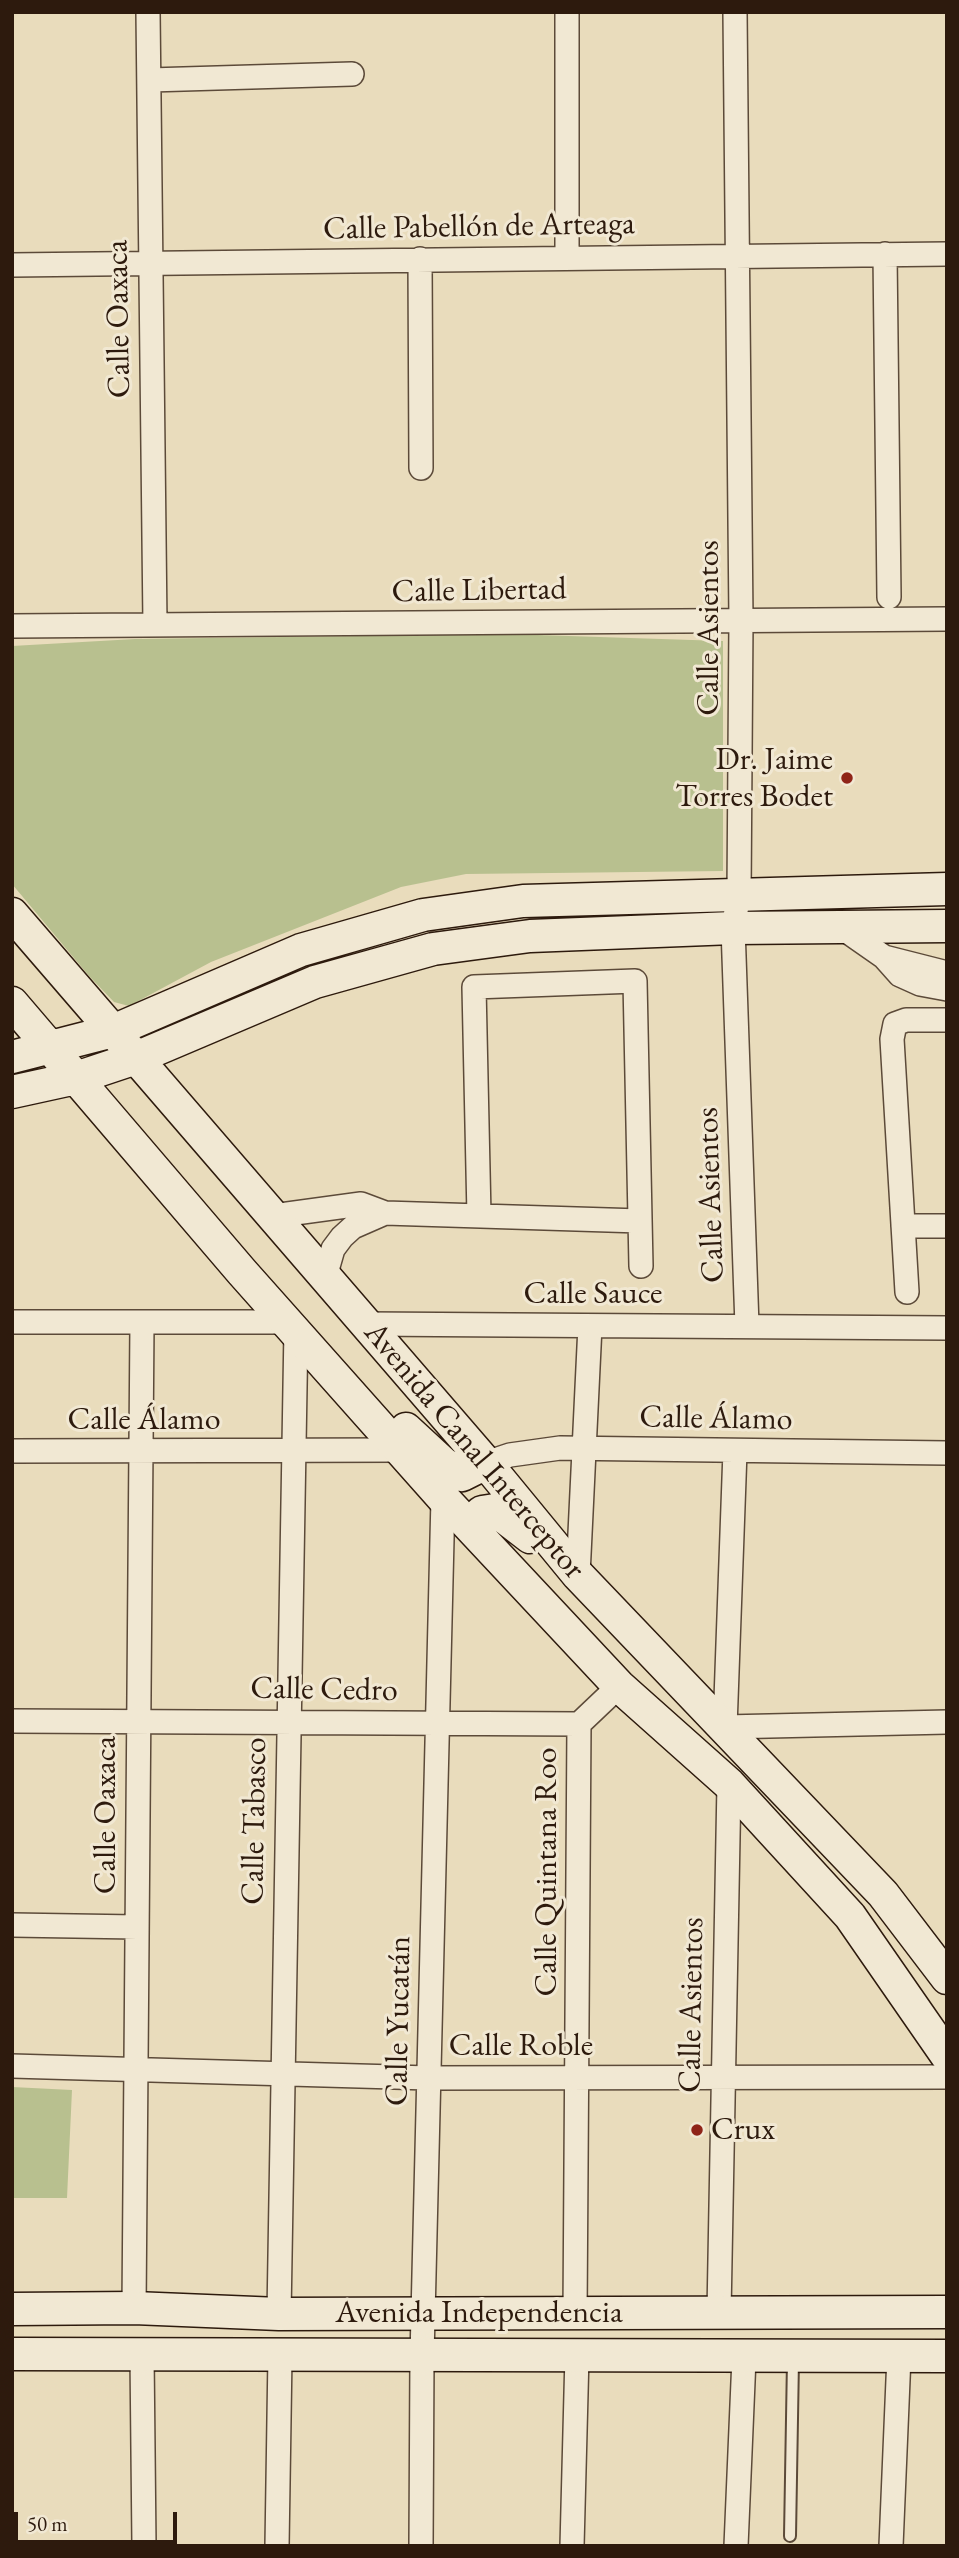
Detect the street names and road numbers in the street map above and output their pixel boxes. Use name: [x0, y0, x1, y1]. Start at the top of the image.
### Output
street label: Calle Pabellón de Arteaga: [323, 205, 635, 249]
street label: Calle Oaxaca: [98, 240, 140, 398]
street label: Calle Asientos: [690, 540, 728, 716]
street label: Calle Libertad: [391, 570, 567, 612]
street label: Calle Asientos: [689, 1107, 733, 1283]
street label: Calle Sauce: [523, 1275, 663, 1313]
street label: Avenida Canal Interceptor: [355, 1315, 593, 1587]
street label: Calle Álamo: [639, 1398, 793, 1440]
street label: Calle Álamo: [67, 1401, 221, 1439]
street label: Calle Cedro: [250, 1670, 398, 1710]
street label: Calle Oaxaca: [87, 1736, 125, 1894]
street label: Calle Tabasco: [234, 1737, 276, 1905]
street label: Calle Quintana Roo: [528, 1747, 566, 1997]
street label: Calle Asientos: [671, 1917, 713, 2093]
street label: Calle Yucatán: [378, 1936, 420, 2106]
street label: Calle Roble: [449, 2027, 593, 2065]
street label: Avenida Independencia: [335, 2294, 623, 2332]

